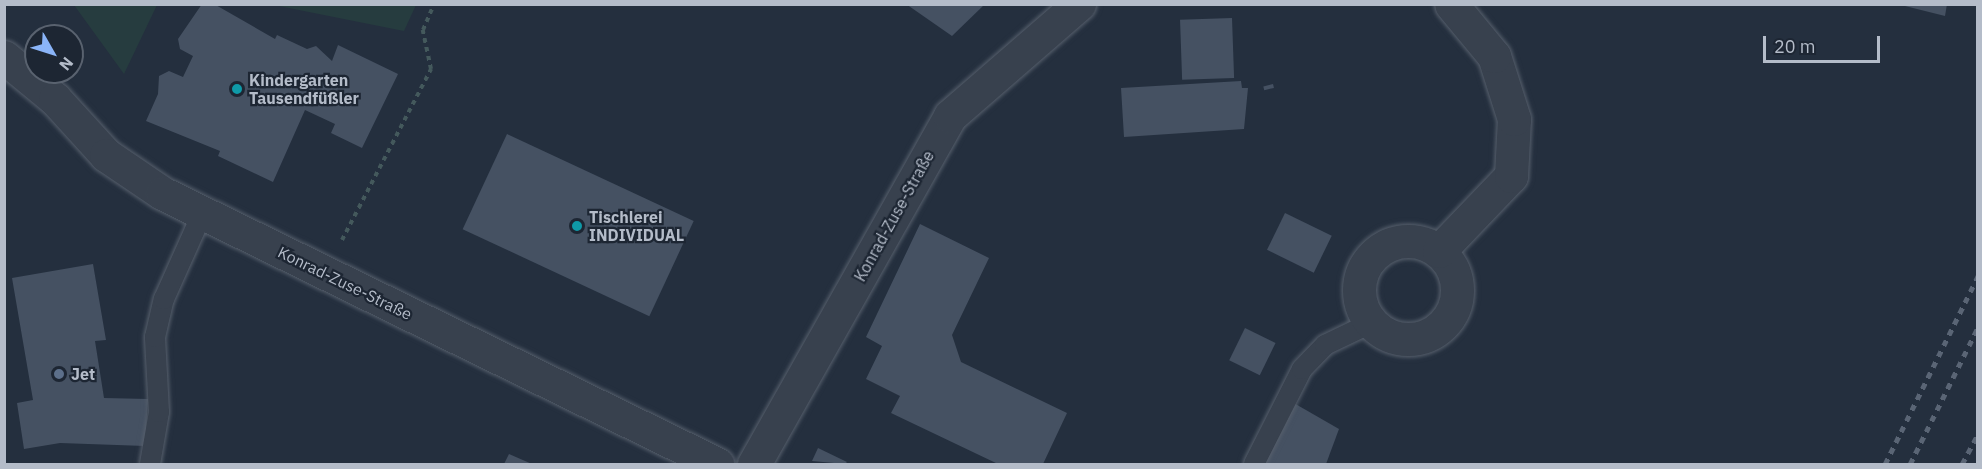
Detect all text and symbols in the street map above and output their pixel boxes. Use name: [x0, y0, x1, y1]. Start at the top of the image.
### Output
north arrow: [24, 24, 84, 84]
scale bar: [1766, 24, 1883, 62]
text: 20 m: [1774, 35, 1816, 58]
text: N: [55, 53, 78, 75]
place label: Kindergarten Tausendfüßler: [249, 70, 359, 108]
marker: Kindergarten Tausendfüßler: [230, 82, 244, 96]
street label: Konrad-Zuse-Straße: [850, 147, 938, 285]
place label: Tischlerei INDIVIDUAL: [589, 207, 684, 245]
marker: Tischlerei INDIVIDUAL: [570, 219, 584, 233]
street label: Konrad-Zuse-Straße: [275, 242, 415, 324]
place label: Jet: [71, 364, 95, 384]
marker: Jet: [52, 367, 66, 381]

